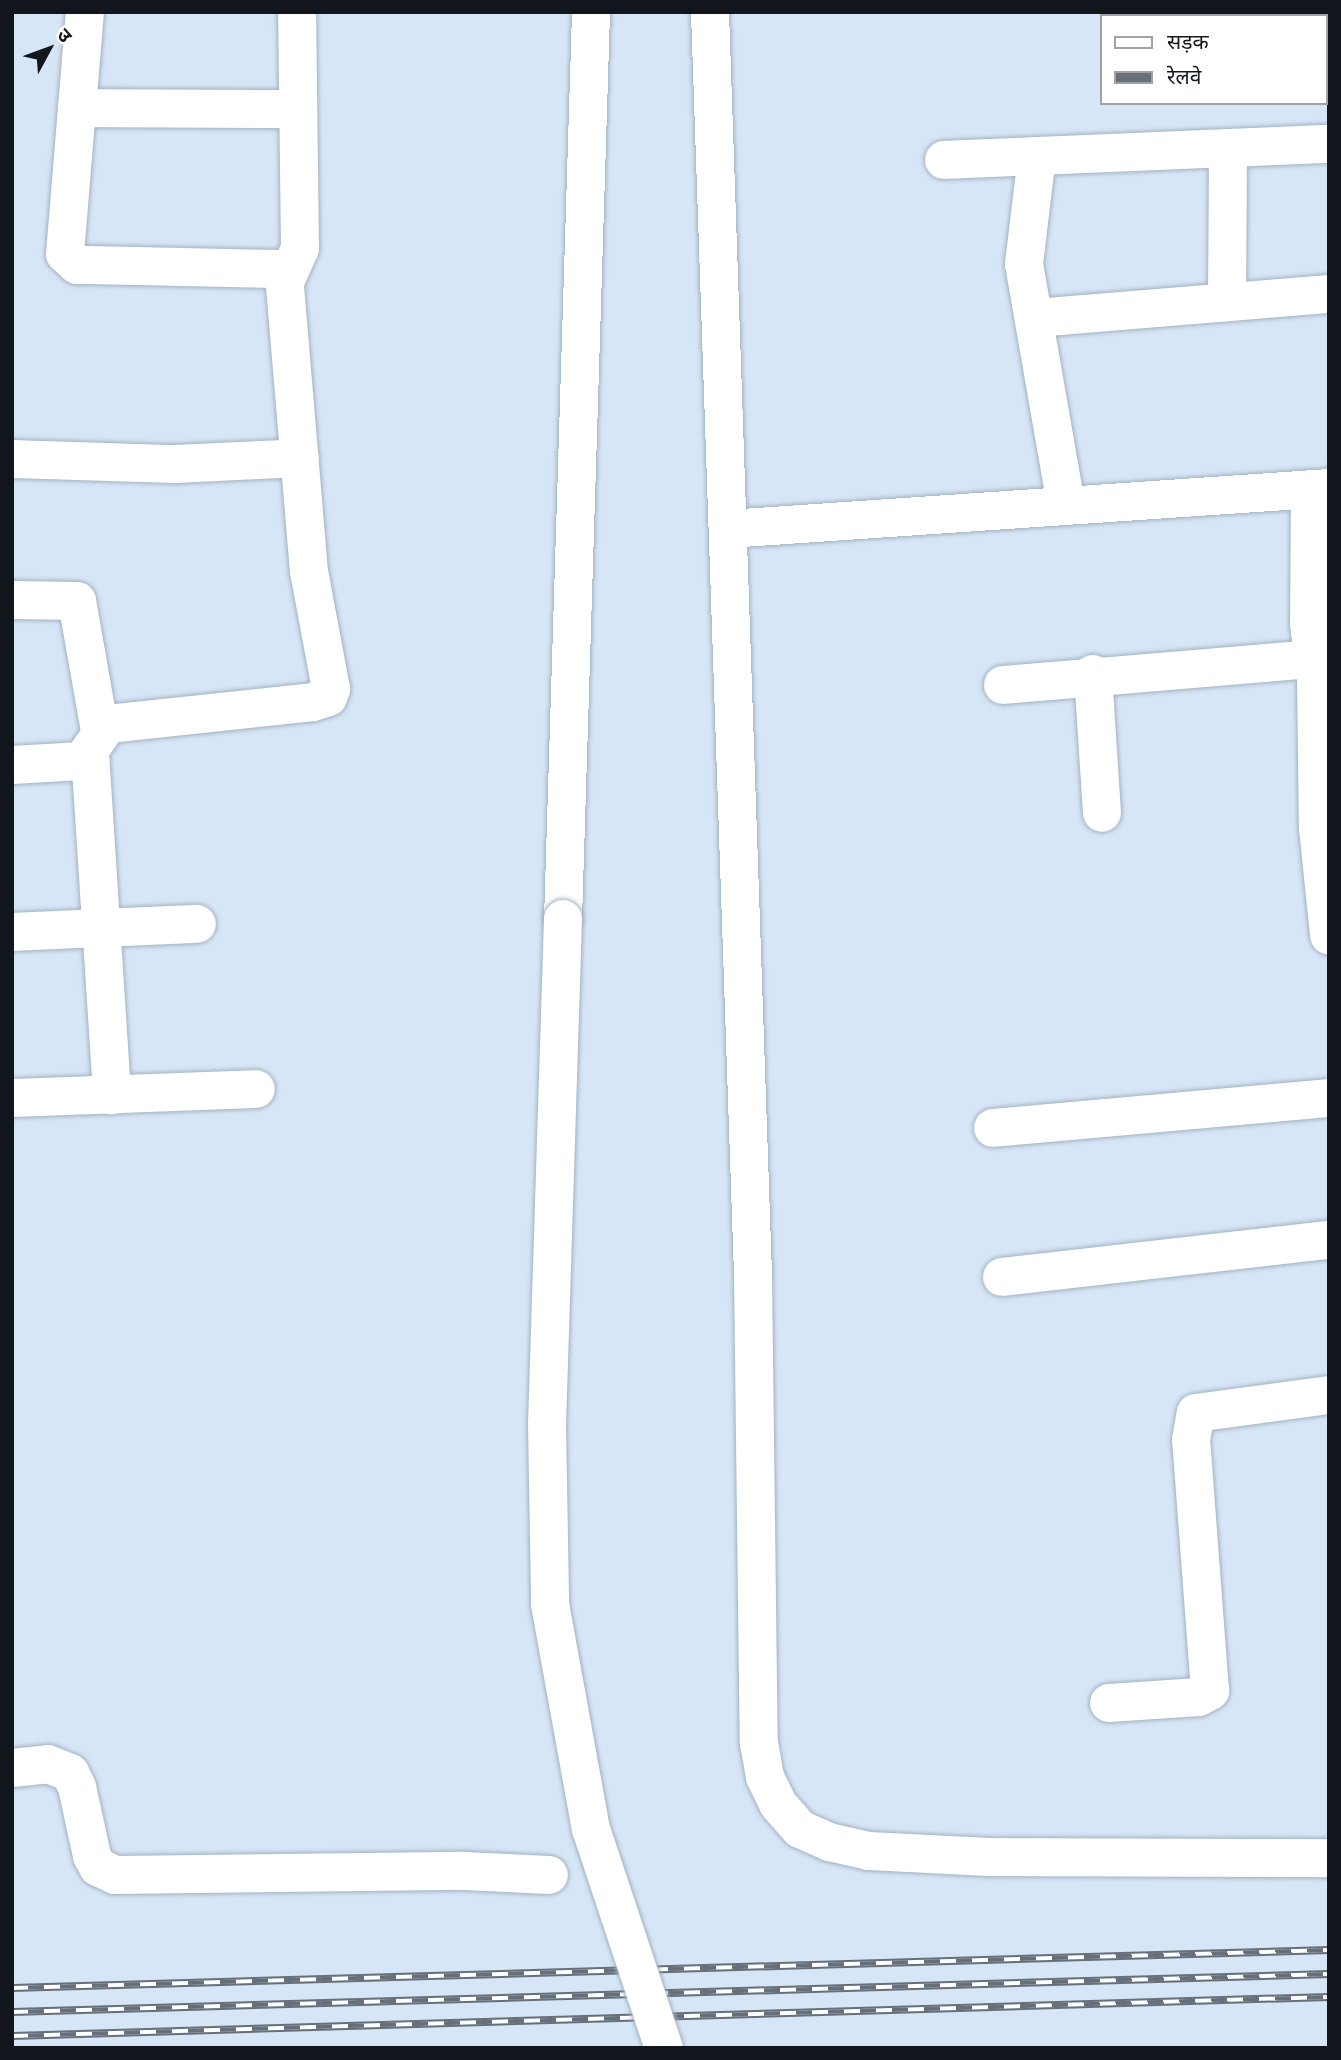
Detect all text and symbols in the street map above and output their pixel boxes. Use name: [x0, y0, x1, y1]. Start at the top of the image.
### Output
north arrow: [14, 14, 84, 84]
legend: [1100, 14, 1327, 105]
text: उ: [53, 23, 78, 47]
text: सड़क: [1167, 28, 1209, 53]
text: रेलवे: [1167, 63, 1202, 88]

